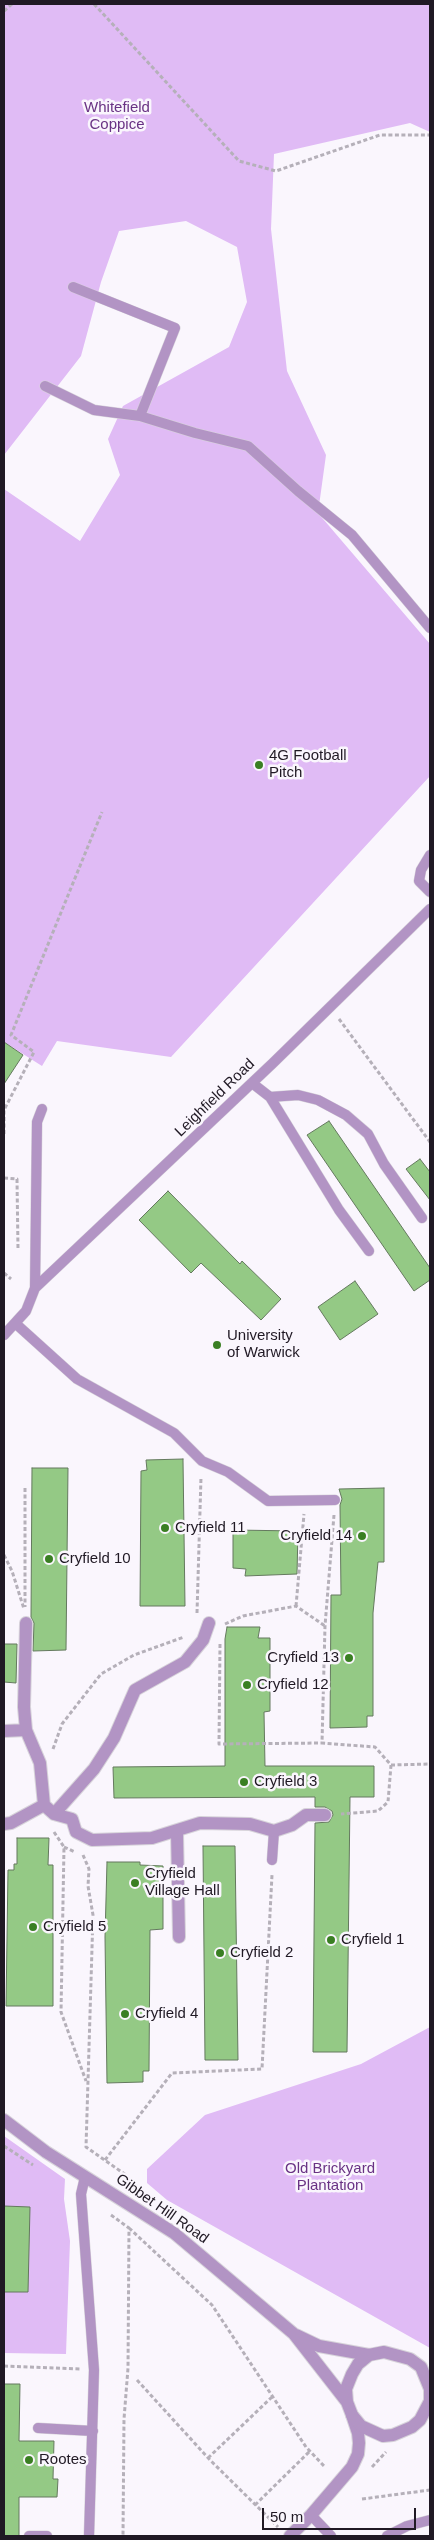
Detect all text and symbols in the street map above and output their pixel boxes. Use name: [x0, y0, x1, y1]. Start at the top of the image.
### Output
park label: Whitefield Coppice: [84, 99, 150, 134]
place label: 4G Football Pitch: [269, 747, 347, 782]
marker: 4G Football Pitch: [253, 759, 265, 771]
street label: Leighfield Road: [171, 1055, 259, 1141]
place label: University of Warwick: [227, 1327, 300, 1362]
marker: University of Warwick: [211, 1339, 223, 1351]
place label: Cryfield 11: [175, 1519, 246, 1537]
marker: Cryfield 11: [159, 1522, 171, 1534]
place label: Cryfield 14: [280, 1527, 352, 1545]
marker: Cryfield 14: [356, 1530, 368, 1542]
place label: Cryfield 10: [59, 1550, 131, 1568]
marker: Cryfield 10: [43, 1553, 55, 1565]
place label: Cryfield 13: [267, 1649, 339, 1667]
marker: Cryfield 13: [343, 1652, 355, 1664]
place label: Cryfield 12: [257, 1676, 329, 1694]
marker: Cryfield 12: [241, 1679, 253, 1691]
place label: Cryfield 3: [254, 1773, 317, 1791]
marker: Cryfield 3: [238, 1776, 250, 1788]
place label: Cryfield Village Hall: [145, 1865, 220, 1900]
marker: Cryfield Village Hall: [129, 1877, 141, 1889]
place label: Cryfield 5: [43, 1918, 106, 1936]
marker: Cryfield 5: [27, 1921, 39, 1933]
place label: Cryfield 1: [341, 1931, 404, 1949]
marker: Cryfield 1: [325, 1934, 337, 1946]
place label: Cryfield 2: [230, 1944, 293, 1962]
marker: Cryfield 2: [214, 1947, 226, 1959]
place label: Cryfield 4: [135, 2005, 198, 2023]
marker: Cryfield 4: [119, 2008, 131, 2020]
park label: Old Brickyard Plantation: [285, 2160, 375, 2195]
street label: Gibbet Hill Road: [112, 2170, 212, 2248]
place label: Rootes: [39, 2451, 87, 2469]
marker: Rootes: [23, 2454, 35, 2466]
scale bar: [264, 2498, 418, 2530]
text: 50 m: [270, 2508, 303, 2525]

